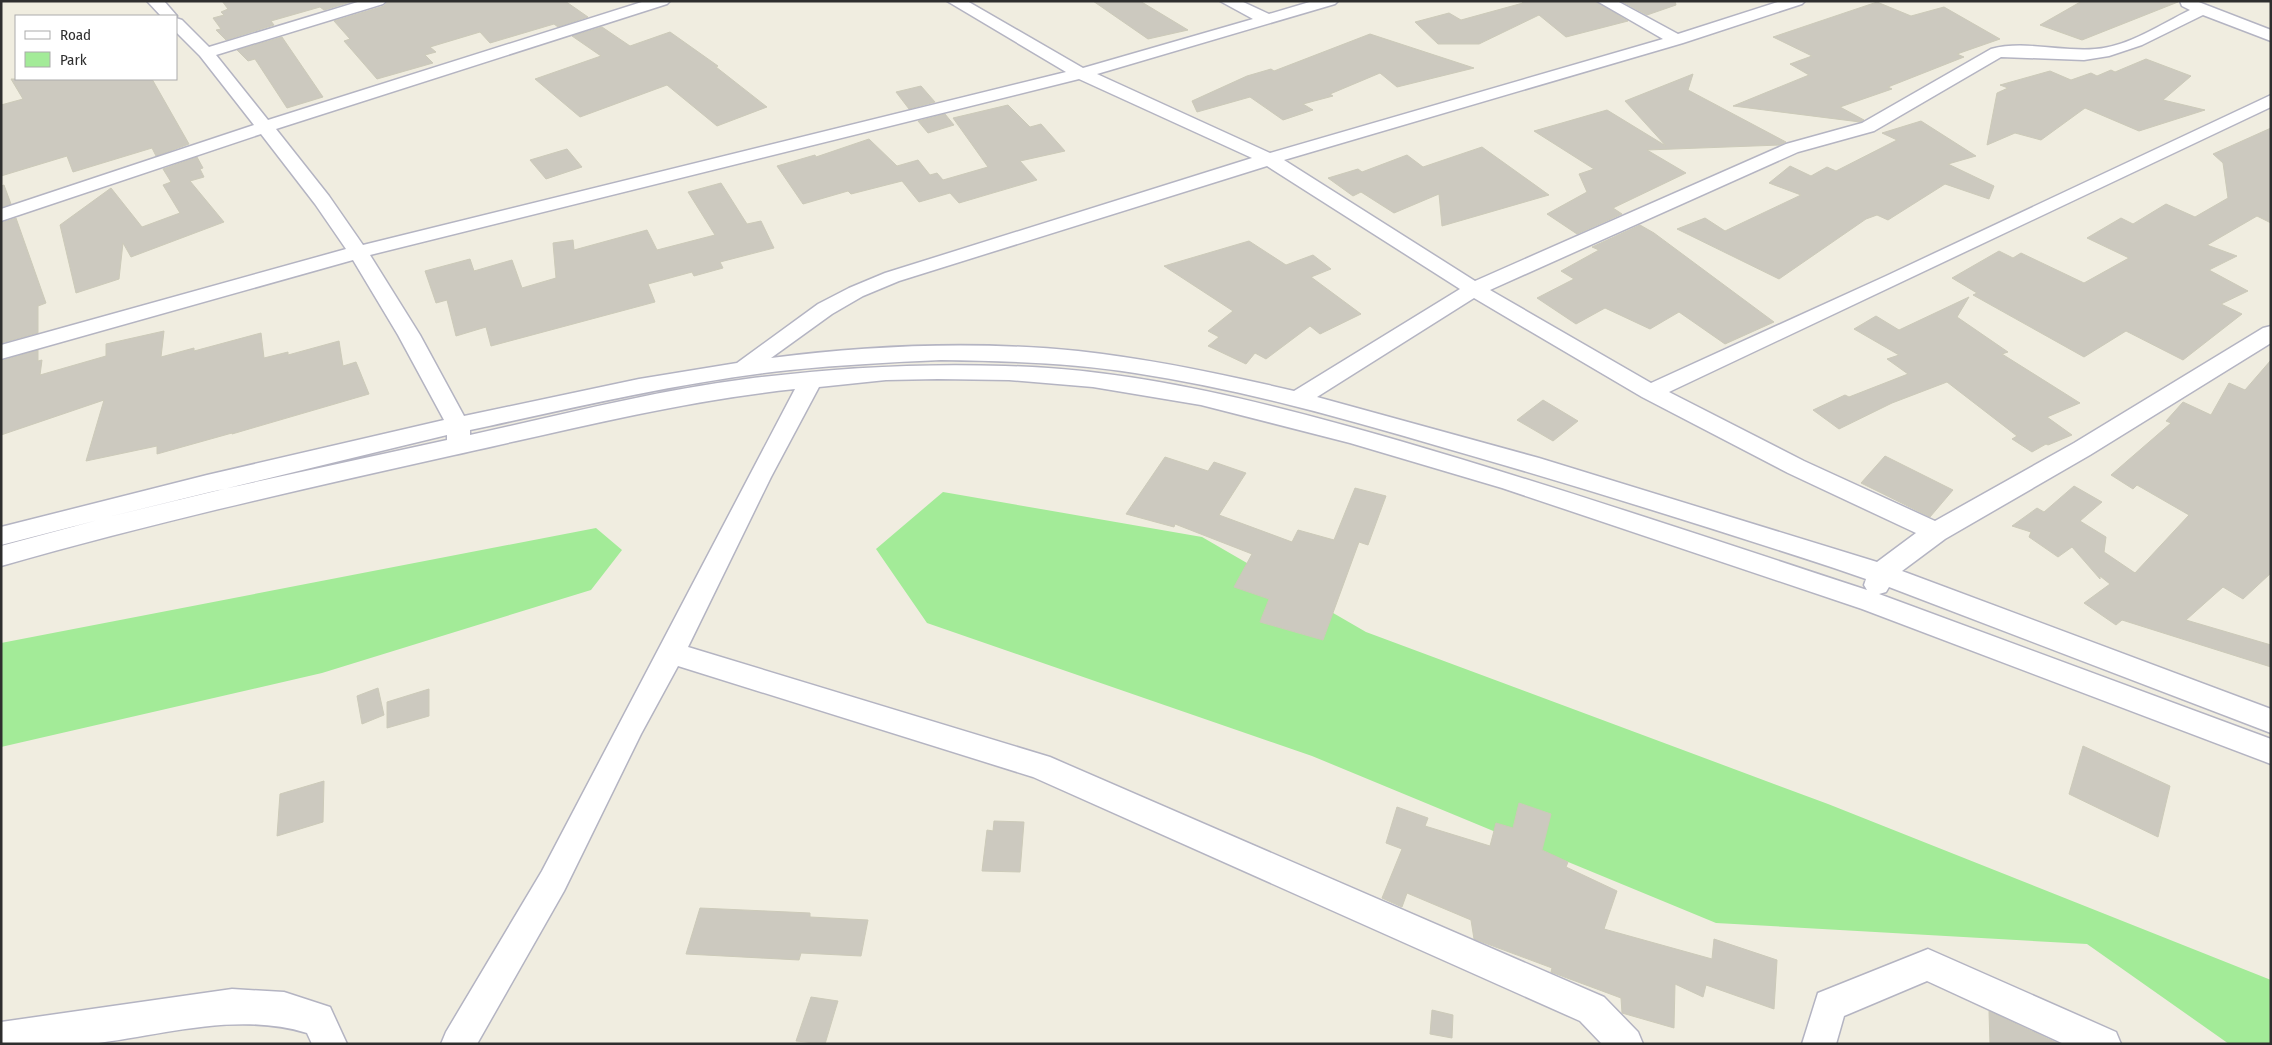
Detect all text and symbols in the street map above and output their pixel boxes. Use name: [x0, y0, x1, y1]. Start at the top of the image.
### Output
legend: [15, 15, 178, 80]
text: Road: [60, 26, 91, 44]
text: Park: [60, 51, 87, 69]

